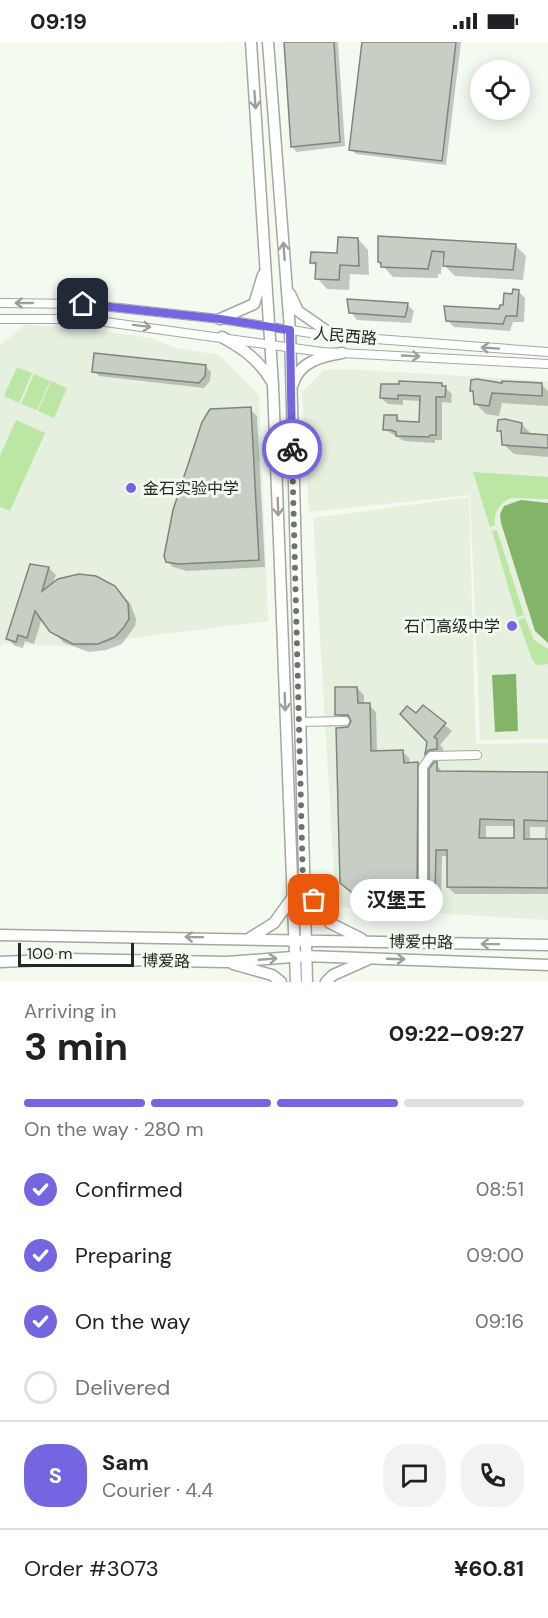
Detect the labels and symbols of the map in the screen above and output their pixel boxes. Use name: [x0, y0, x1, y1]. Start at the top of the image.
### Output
one-way arrow: [249, 90, 260, 110]
one-way arrow: [278, 242, 289, 261]
pin: [57, 278, 108, 329]
one-way arrow: [15, 297, 35, 309]
one-way arrow: [132, 321, 151, 332]
street label: 人民西路: [312, 323, 378, 349]
one-way arrow: [480, 342, 500, 353]
one-way arrow: [401, 351, 421, 362]
courier: [262, 419, 322, 479]
place label: 金石实验中学: [143, 478, 239, 499]
marker: 金石实验中学: [124, 481, 138, 495]
one-way arrow: [272, 497, 283, 517]
place label: 石门高级中学: [404, 616, 500, 637]
marker: 石门高级中学: [505, 619, 519, 633]
one-way arrow: [279, 691, 291, 711]
pin: [288, 874, 339, 925]
callout: 汉堡王: [350, 879, 443, 921]
one-way arrow: [184, 931, 204, 943]
street label: 博爱中路: [389, 931, 453, 953]
one-way arrow: [480, 938, 500, 949]
scale bar: [18, 940, 134, 968]
street label: 博爱路: [142, 950, 190, 972]
one-way arrow: [258, 953, 278, 964]
one-way arrow: [385, 954, 405, 965]

